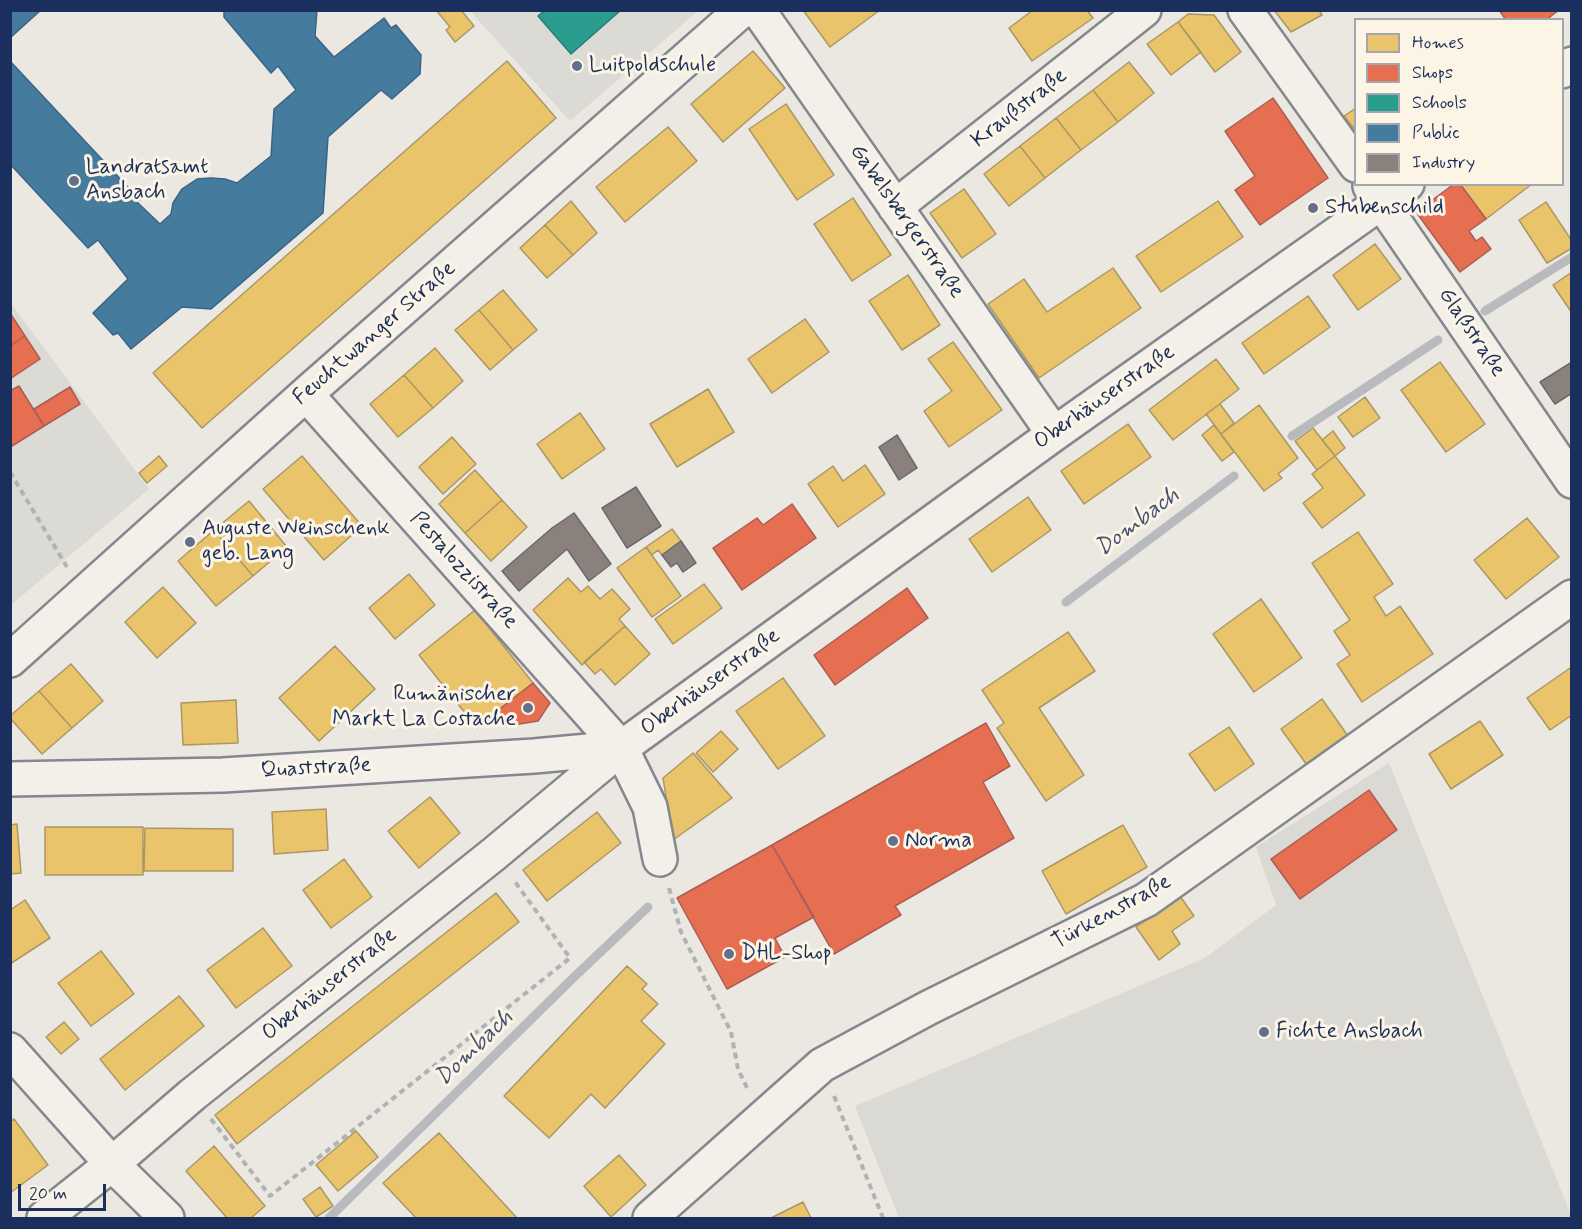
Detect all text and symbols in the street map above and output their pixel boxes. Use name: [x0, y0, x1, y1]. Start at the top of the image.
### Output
legend: [1354, 18, 1564, 186]
text: Homes: [1412, 31, 1464, 55]
place label: Luitpoldschule: [589, 53, 716, 79]
marker: Luitpoldschule: [570, 59, 584, 73]
text: Shops: [1412, 61, 1453, 85]
street label: Kraußstraße: [967, 63, 1073, 155]
text: Schools: [1412, 91, 1467, 115]
text: Public: [1412, 121, 1460, 145]
street label: Gabelsbergerstraße: [843, 140, 969, 304]
text: Industry: [1412, 151, 1475, 175]
place label: Landratsamt Ansbach: [86, 155, 209, 206]
marker: Landratsamt Ansbach: [67, 174, 81, 188]
place label: Stubenschild: [1325, 195, 1444, 221]
marker: Stubenschild: [1306, 201, 1320, 215]
street label: Feuchtwanger Straße: [288, 256, 462, 412]
street label: Glaßstraße: [1432, 283, 1510, 383]
street label: Oberhäuserstraße: [1029, 340, 1181, 456]
water label: Dombach: [1090, 482, 1186, 564]
street label: Pestalozzistraße: [403, 507, 523, 635]
place label: Auguste Weinschenk geb. Lang: [202, 516, 390, 568]
marker: Auguste Weinschenk geb. Lang: [183, 535, 197, 549]
street label: Oberhäuserstraße: [636, 624, 786, 742]
place label: Rumänischer Markt La Costache: [332, 682, 516, 734]
marker: Rumänischer Markt La Costache: [521, 701, 535, 715]
street label: Quaststraße: [260, 753, 372, 785]
place label: Norma: [905, 828, 972, 854]
marker: Norma: [886, 834, 900, 848]
street label: Türkenstraße: [1048, 870, 1176, 956]
street label: Oberhäuserstraße: [257, 923, 403, 1047]
place label: DHL-Shop: [741, 941, 832, 967]
marker: DHL-Shop: [722, 947, 736, 961]
water label: Dombach: [430, 1005, 520, 1093]
place label: Fichte Ansbach: [1276, 1019, 1423, 1045]
marker: Fichte Ansbach: [1257, 1025, 1271, 1039]
scale bar: [21, 1172, 110, 1210]
text: 20 m: [29, 1182, 67, 1206]

